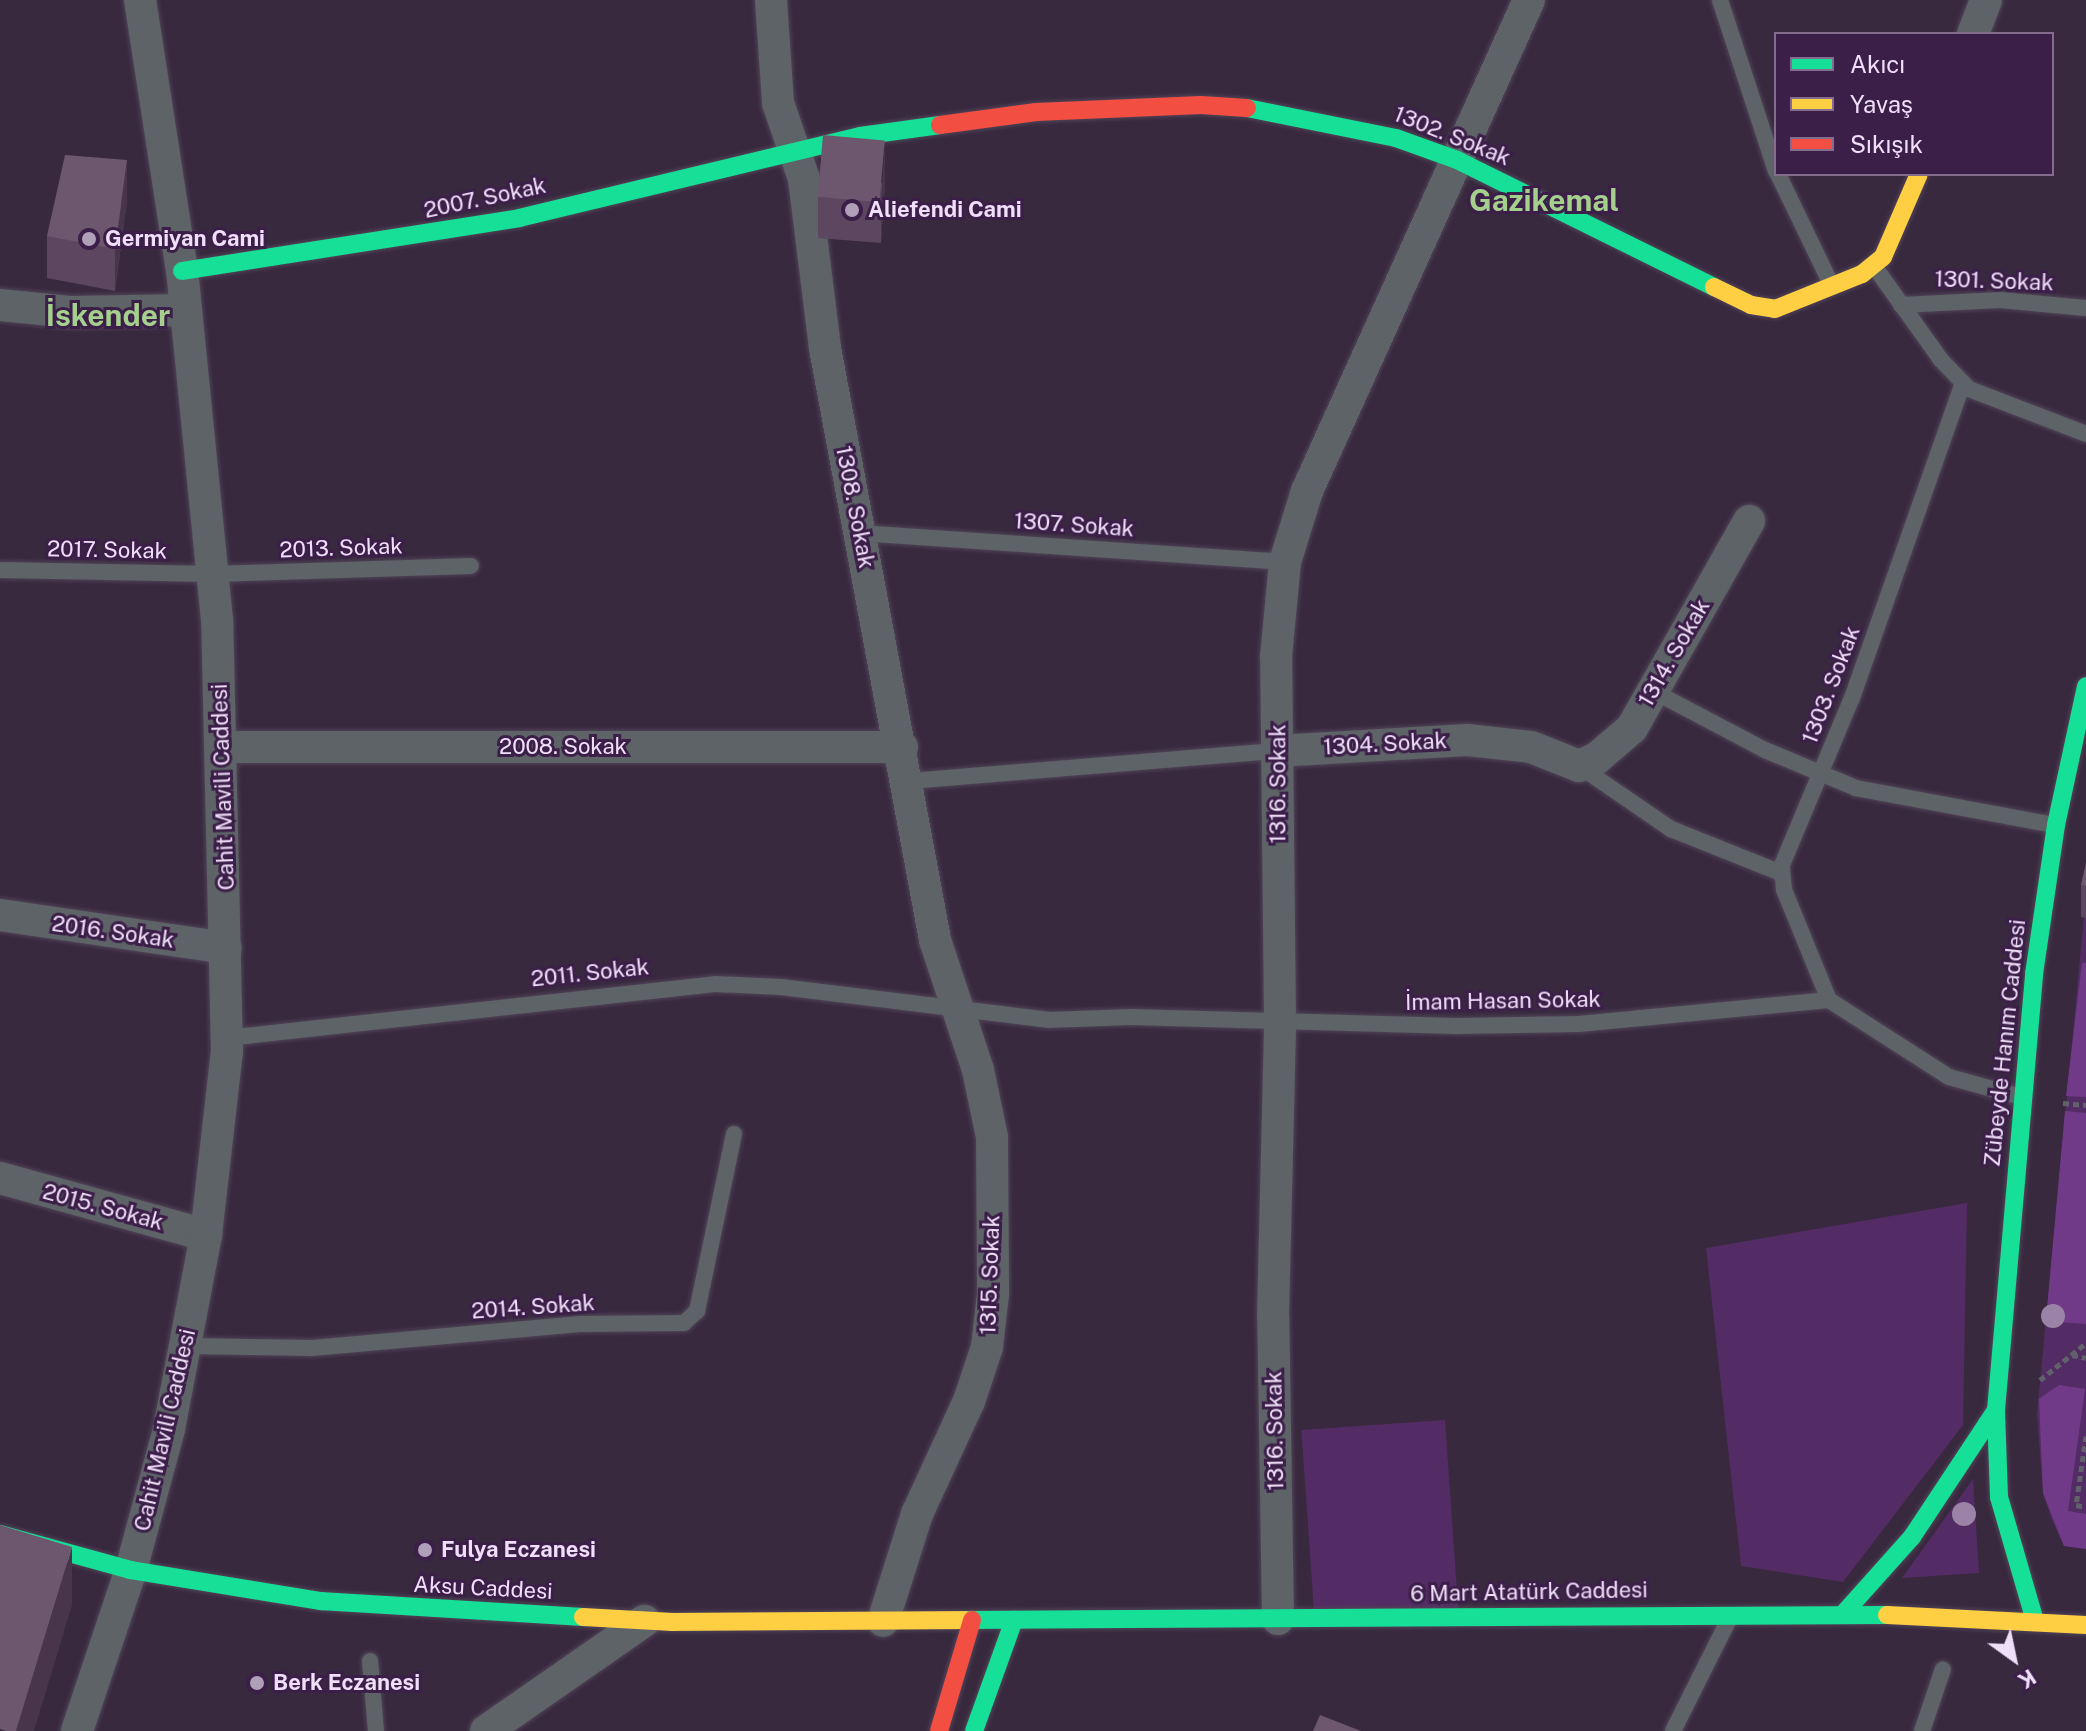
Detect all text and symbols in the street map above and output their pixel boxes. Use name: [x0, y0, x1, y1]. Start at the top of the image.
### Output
legend: [1774, 32, 2054, 176]
text: Akıcı: [1850, 50, 1905, 78]
text: Yavaş: [1850, 90, 1913, 118]
street label: 1302. Sokak: [1390, 101, 1514, 171]
text: Sıkışık: [1850, 130, 1923, 158]
street label: 2007. Sokak: [422, 172, 548, 224]
district label: Gazikemal: [1469, 182, 1619, 218]
place label: Aliefendi Cami: [868, 197, 1022, 223]
marker: Aliefendi Cami: [843, 201, 861, 219]
place label: Germiyan Cami: [105, 226, 265, 252]
marker: Germiyan Cami: [80, 230, 98, 248]
street label: 1301. Sokak: [1934, 266, 2054, 296]
district label: İskender: [46, 297, 170, 333]
street label: 1308. Sokak: [830, 443, 880, 571]
street label: 1307. Sokak: [1013, 508, 1135, 542]
street label: 2013. Sokak: [279, 533, 403, 563]
street label: 2017. Sokak: [47, 536, 167, 564]
street label: 1314. Sokak: [1633, 595, 1715, 711]
street label: 1303. Sokak: [1796, 622, 1866, 748]
street label: Cahit Mavili Caddesi: [206, 683, 240, 891]
street label: 1316. Sokak: [1265, 724, 1291, 844]
street label: 1304. Sokak: [1322, 728, 1448, 760]
street label: 2008. Sokak: [499, 734, 627, 760]
street label: 2016. Sokak: [50, 910, 176, 954]
street label: Zübeyde Hanım Caddesi: [1979, 918, 2031, 1168]
street label: 2011. Sokak: [530, 954, 650, 992]
street label: İmam Hasan Sokak: [1405, 986, 1601, 1016]
street label: 2015. Sokak: [40, 1178, 166, 1236]
street label: 1315. Sokak: [975, 1215, 1005, 1335]
street label: 2014. Sokak: [471, 1290, 595, 1324]
street label: Cahit Mavili Caddesi: [129, 1326, 201, 1534]
street label: 1316. Sokak: [1261, 1371, 1289, 1491]
place label: Fulya Eczanesi: [441, 1537, 596, 1563]
marker: Fulya Eczanesi: [416, 1541, 434, 1559]
street label: Aksu Caddesi: [413, 1571, 553, 1605]
street label: 6 Mart Atatürk Caddesi: [1410, 1577, 1648, 1607]
north arrow: [1974, 1619, 2054, 1699]
text: K: [2013, 1664, 2041, 1694]
place label: Berk Eczanesi: [273, 1670, 420, 1696]
marker: Berk Eczanesi: [248, 1674, 266, 1692]

